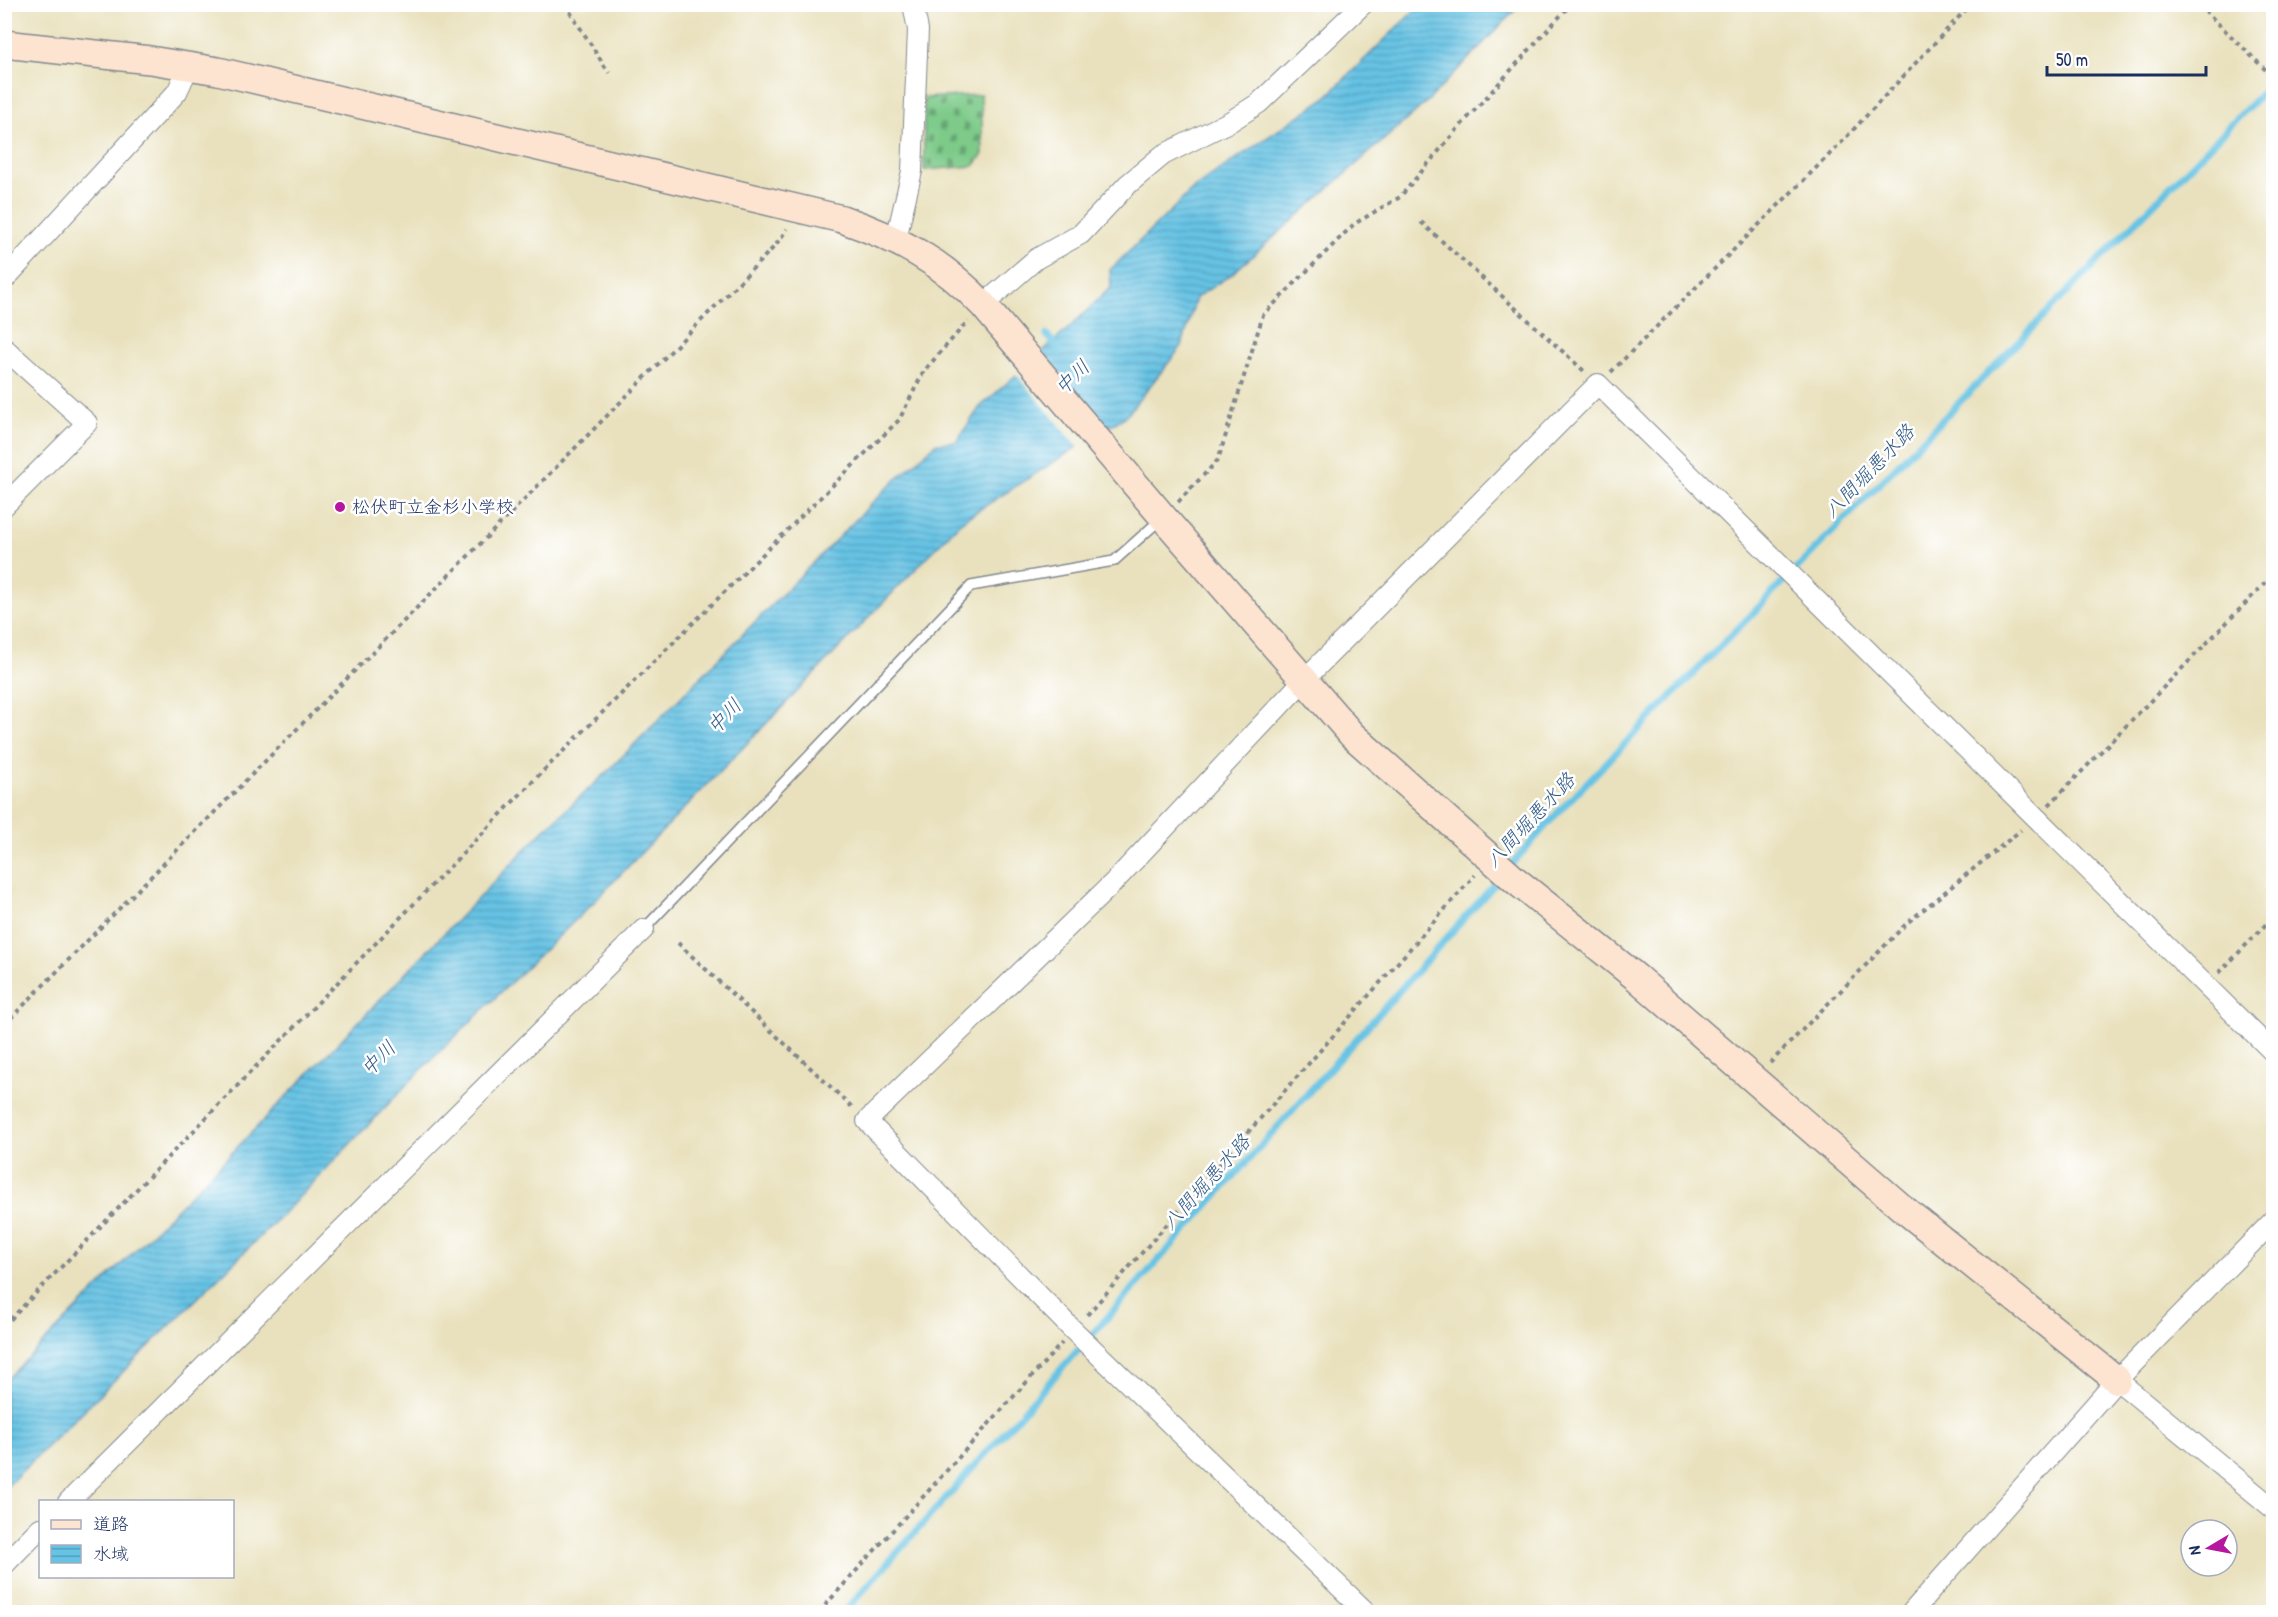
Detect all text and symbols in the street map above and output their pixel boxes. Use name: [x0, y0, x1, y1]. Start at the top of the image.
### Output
scale bar: [2047, 39, 2206, 77]
text: 50 m: [2056, 47, 2088, 72]
water label: 中川: [1048, 353, 1095, 400]
water label: 八間堀悪水路: [1817, 417, 1921, 523]
place label: 松伏町立金杉小学校: [352, 494, 514, 519]
marker: 松伏町立金杉小学校: [333, 500, 347, 514]
water label: 中川: [700, 692, 747, 739]
water label: 八間堀悪水路: [1479, 766, 1581, 873]
water label: 中川: [354, 1034, 401, 1081]
water label: 八間堀悪水路: [1155, 1127, 1256, 1235]
legend: [39, 1500, 234, 1578]
text: 道路: [93, 1511, 129, 1536]
north arrow: [2179, 1518, 2239, 1578]
text: 水域: [93, 1541, 129, 1566]
text: N: [2183, 1544, 2206, 1557]

